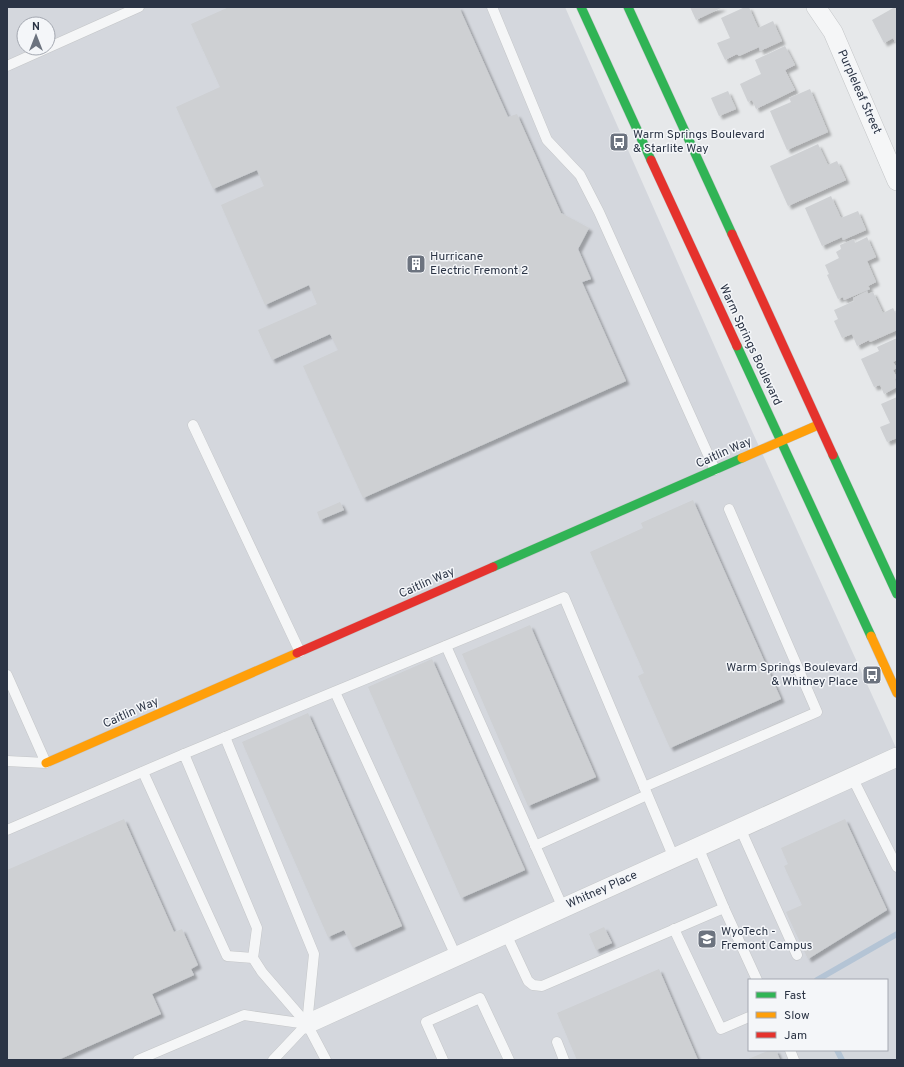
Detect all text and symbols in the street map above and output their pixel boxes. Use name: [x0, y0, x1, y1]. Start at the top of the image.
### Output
north arrow: [16, 16, 56, 56]
text: N: [32, 20, 40, 34]
street label: Purpleleaf Street: [833, 47, 885, 137]
place label: Warm Springs Boulevard & Starlite Way: [633, 127, 765, 157]
bus stop icon: Warm Springs Boulevard & Starlite Way: [608, 131, 630, 153]
place label: Hurricane Electric Fremont 2: [430, 249, 528, 279]
building icon: Hurricane Electric Fremont 2: [405, 253, 427, 275]
street label: Warm Springs Boulevard: [715, 282, 785, 408]
street label: Caitlin Way: [694, 434, 754, 472]
street label: Caitlin Way: [397, 564, 457, 602]
place label: Warm Springs Boulevard & Whitney Place: [726, 660, 858, 690]
bus stop icon: Warm Springs Boulevard & Whitney Place: [861, 664, 883, 686]
street label: Caitlin Way: [101, 694, 161, 732]
street label: Whitney Place: [564, 867, 640, 913]
place label: WyoTech - Fremont Campus: [721, 924, 812, 954]
school or university icon: WyoTech - Fremont Campus: [696, 928, 718, 950]
legend: [748, 979, 888, 1051]
text: Fast: [784, 988, 806, 1004]
text: Slow: [784, 1008, 810, 1024]
text: Jam: [784, 1028, 807, 1044]

